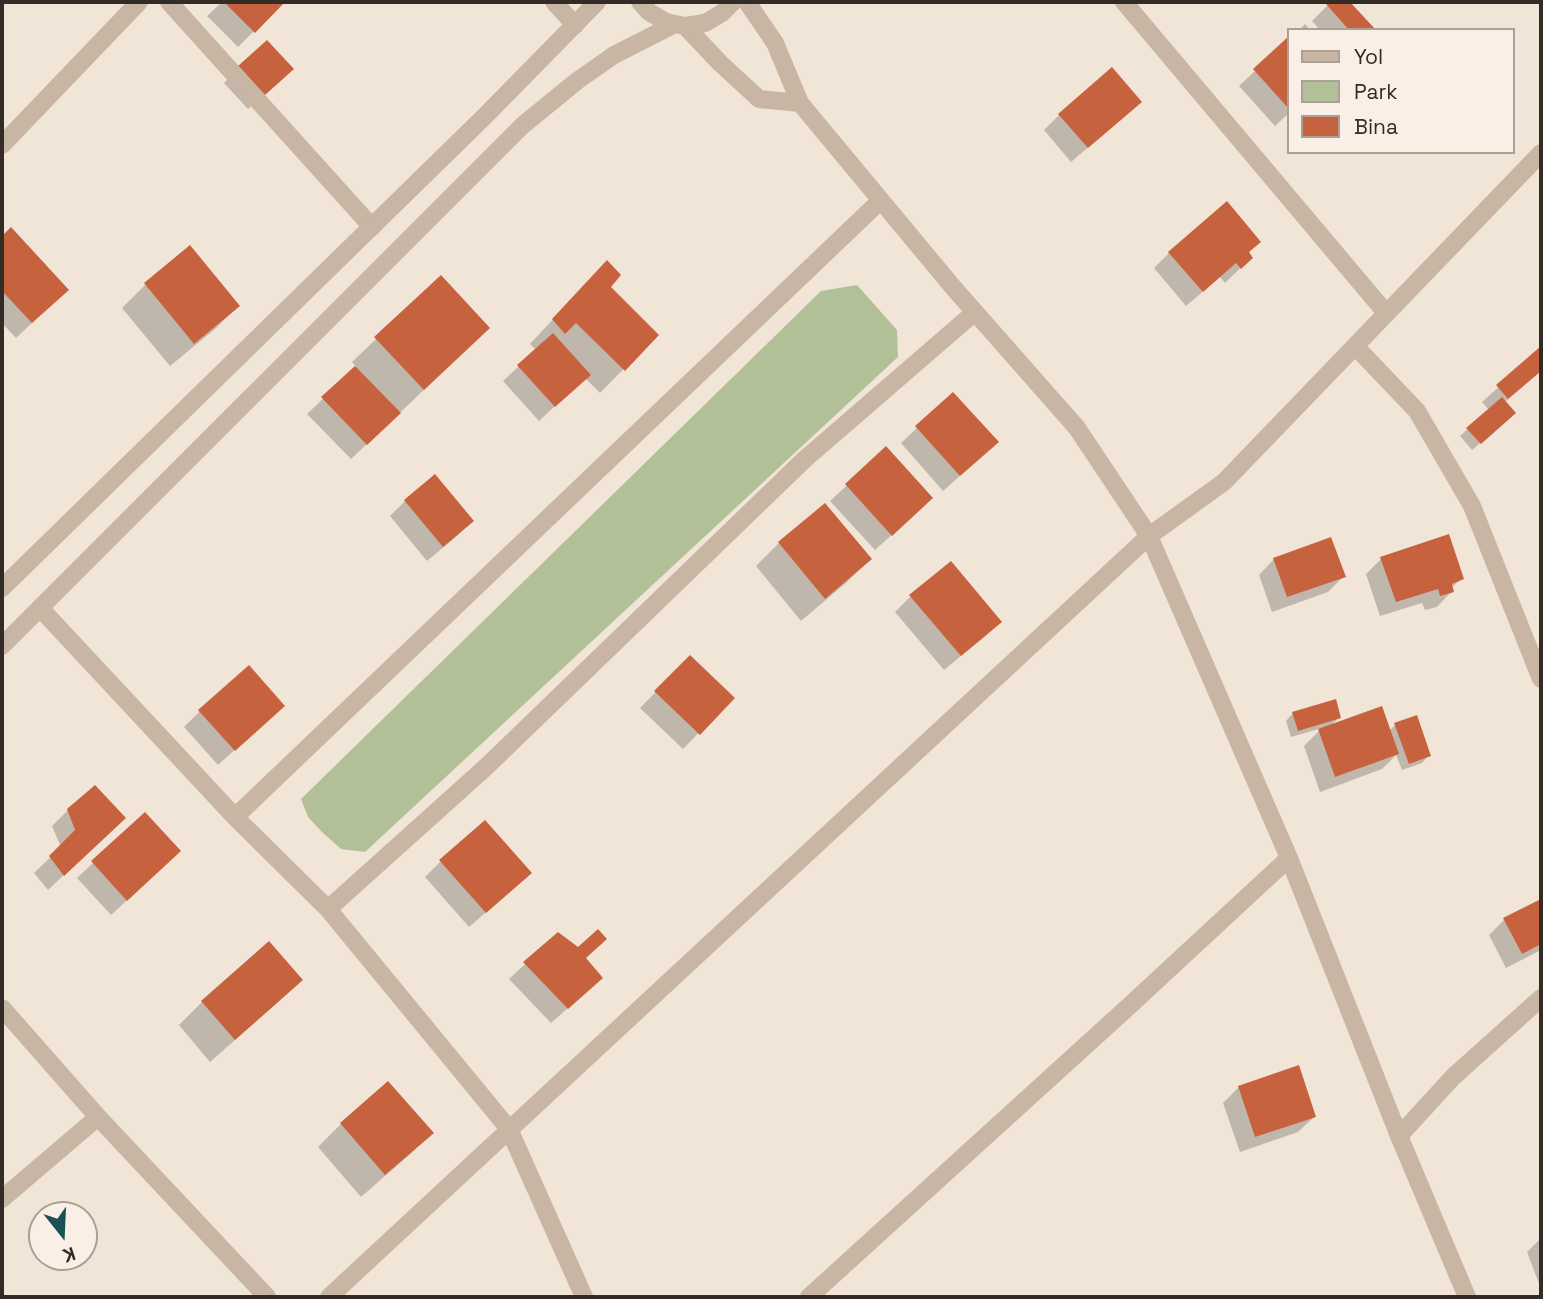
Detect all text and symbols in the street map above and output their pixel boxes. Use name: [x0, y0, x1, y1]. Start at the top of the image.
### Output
legend: [1288, 28, 1515, 154]
text: Yol: [1354, 43, 1383, 70]
text: Park: [1354, 78, 1398, 105]
text: Bina: [1354, 113, 1398, 140]
north arrow: [28, 1201, 98, 1271]
text: K: [60, 1241, 79, 1268]

